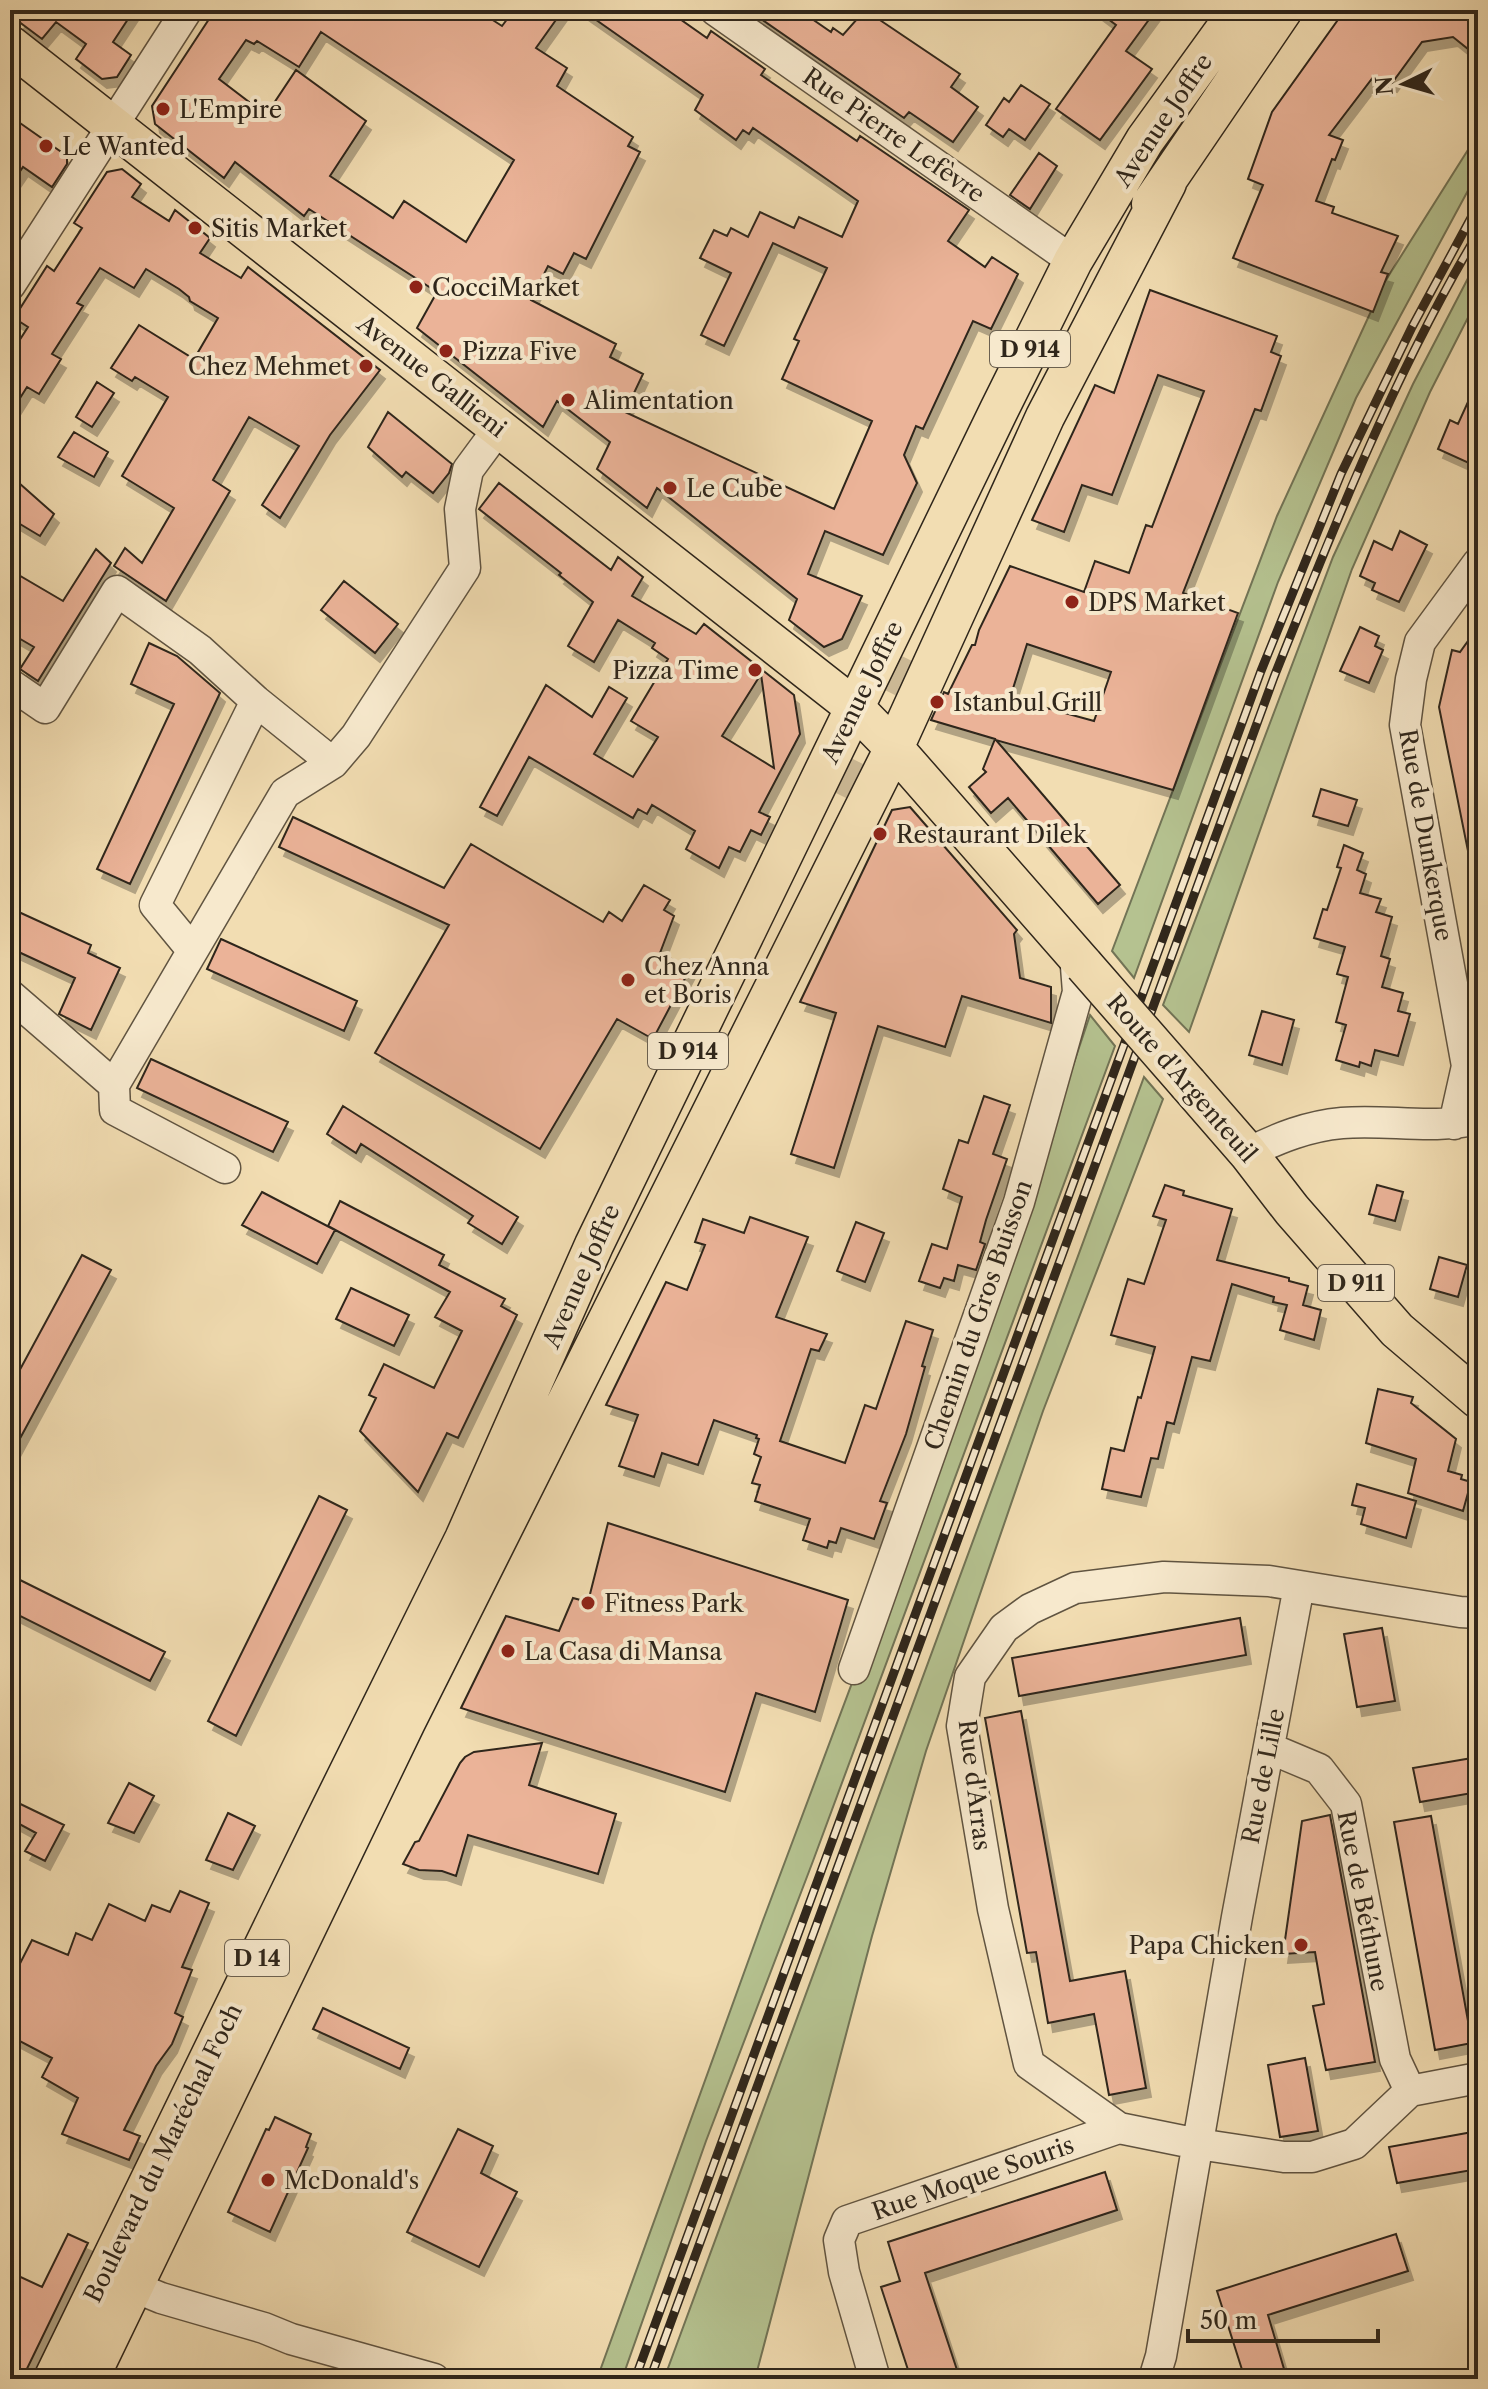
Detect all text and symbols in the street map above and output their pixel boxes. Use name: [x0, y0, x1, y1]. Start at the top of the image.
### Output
north arrow: [1364, 44, 1444, 124]
street label: Avenue Joffre: [1107, 48, 1218, 193]
street label: Rue Pierre Lefèvre: [798, 61, 990, 209]
text: N: [1370, 75, 1399, 96]
place label: L'Empire: [179, 95, 282, 124]
marker: L'Empire: [154, 100, 172, 118]
place label: Le Wanted: [62, 132, 185, 161]
marker: Le Wanted: [37, 137, 55, 155]
place label: Sitis Market: [211, 214, 348, 243]
marker: Sitis Market: [186, 219, 204, 237]
place label: CocciMarket: [432, 273, 580, 302]
marker: CocciMarket: [407, 278, 425, 296]
street label: Avenue Gallieni: [351, 308, 512, 443]
road number: D 914: [990, 331, 1070, 367]
place label: Pizza Five: [462, 337, 577, 366]
marker: Pizza Five: [437, 342, 455, 360]
place label: Chez Mehmet: [188, 352, 351, 381]
marker: Chez Mehmet: [357, 357, 375, 375]
place label: Alimentation: [583, 386, 734, 415]
marker: Alimentation: [559, 391, 577, 409]
place label: Le Cube: [686, 474, 783, 503]
marker: Le Cube: [661, 479, 679, 497]
place label: DPS Market: [1088, 588, 1226, 617]
marker: DPS Market: [1063, 593, 1081, 611]
street label: Avenue Joffre: [815, 616, 909, 769]
place label: Pizza Time: [612, 656, 739, 685]
marker: Pizza Time: [746, 661, 764, 679]
place label: Istanbul Grill: [953, 688, 1102, 717]
marker: Istanbul Grill: [928, 693, 946, 711]
street label: Rue de Dunkerque: [1393, 727, 1459, 943]
place label: Restaurant Dilek: [896, 820, 1088, 849]
marker: Restaurant Dilek: [871, 825, 889, 843]
place label: Chez Anna et Boris: [644, 952, 770, 1009]
marker: Chez Anna et Boris: [619, 971, 637, 989]
street label: Route d'Argenteuil: [1101, 988, 1263, 1168]
road number: D 914: [648, 1033, 728, 1069]
street label: Chemin du Gros Buisson: [918, 1176, 1038, 1454]
street label: Avenue Joffre: [536, 1200, 626, 1353]
road number: D 911: [1318, 1265, 1394, 1301]
place label: Fitness Park: [604, 1589, 744, 1618]
marker: Fitness Park: [579, 1594, 597, 1612]
place label: La Casa di Mansa: [524, 1637, 722, 1666]
marker: La Casa di Mansa: [499, 1642, 517, 1660]
street label: Rue de Lille: [1236, 1706, 1290, 1846]
street label: Rue d'Arras: [953, 1718, 997, 1852]
street label: Rue de Béthune: [1331, 1808, 1395, 1994]
place label: Papa Chicken: [1128, 1931, 1285, 1960]
marker: Papa Chicken: [1292, 1936, 1310, 1954]
road number: D 14: [225, 1940, 289, 1976]
street label: Boulevard du Maréchal Foch: [78, 1999, 248, 2307]
street label: Rue Moque Souris: [868, 2130, 1078, 2226]
place label: McDonald's: [284, 2166, 419, 2195]
marker: McDonald's: [259, 2171, 277, 2189]
scale bar: [1188, 2293, 1378, 2343]
text: 50 m: [1200, 2306, 1257, 2335]

